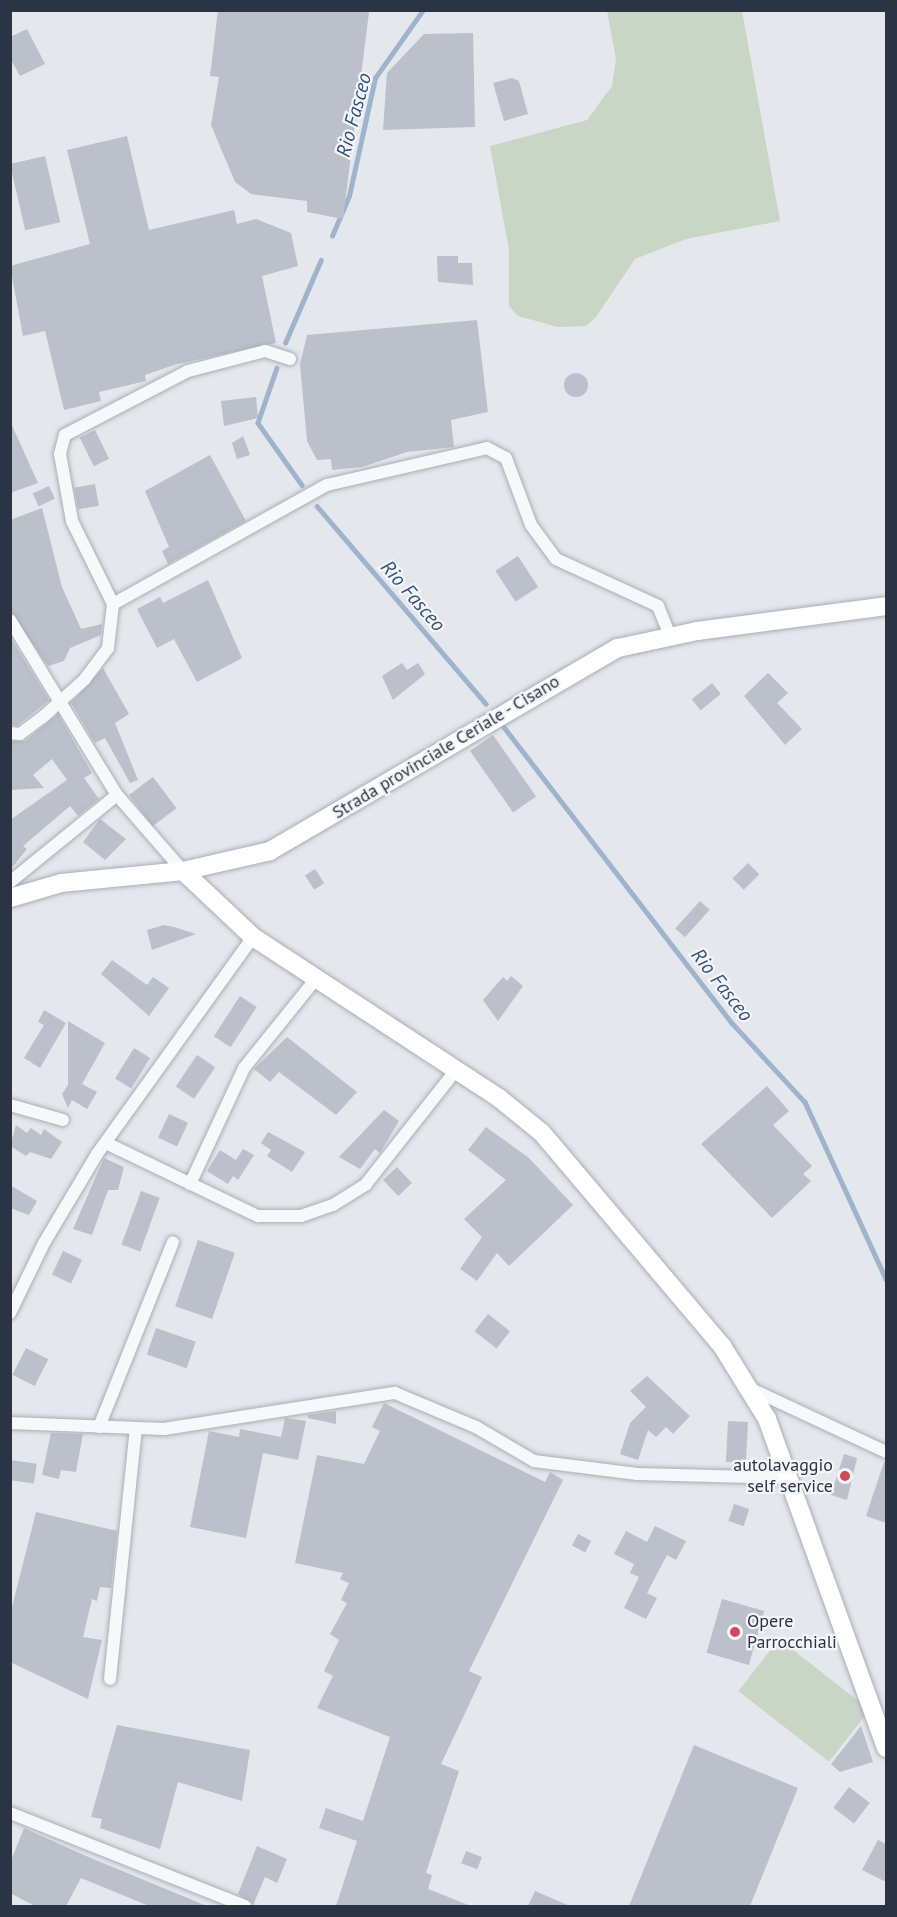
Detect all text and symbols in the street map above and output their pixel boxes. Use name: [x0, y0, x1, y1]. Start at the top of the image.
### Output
water label: Rio Fasceo: [331, 70, 377, 160]
water label: Rio Fasceo: [376, 556, 450, 636]
street label: Strada provinciale Ceriale - Cisano: [327, 670, 565, 824]
water label: Rio Fasceo: [686, 944, 758, 1026]
place label: autolavaggio self service: [733, 1455, 833, 1498]
marker: autolavaggio self service: [838, 1469, 852, 1483]
place label: Opere Parrocchiali: [747, 1611, 837, 1654]
marker: Opere Parrocchiali: [728, 1625, 742, 1639]

